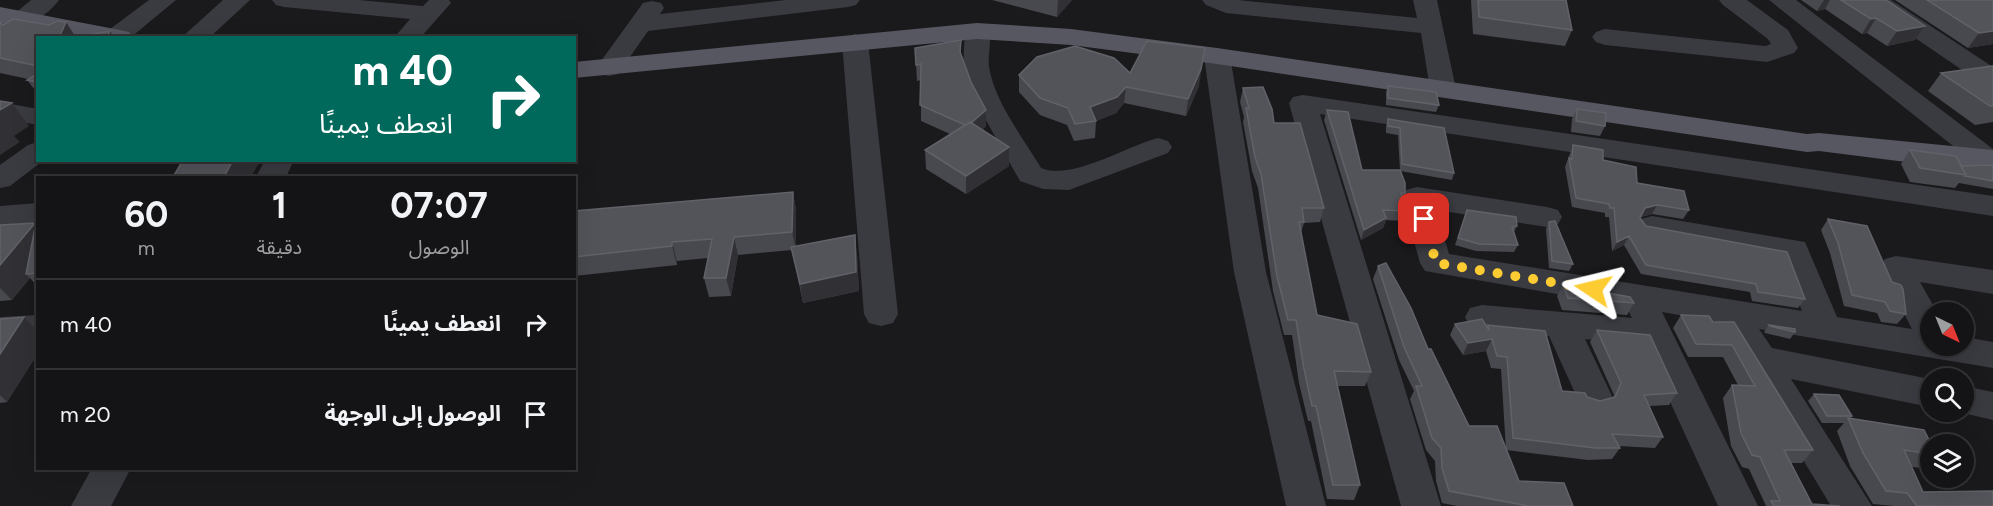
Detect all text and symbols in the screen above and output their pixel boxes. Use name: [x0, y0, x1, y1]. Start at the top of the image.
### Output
text: 40 m: [353, 45, 453, 96]
icon: right: [474, 60, 552, 138]
text: انعطف يمينًا: [319, 107, 453, 140]
text: 1: [272, 184, 287, 227]
text: 07:07: [390, 184, 488, 227]
text: 60: [124, 193, 168, 236]
pin: [1398, 193, 1449, 244]
icon: arrive: [1407, 202, 1440, 235]
text: دقيقة: [257, 235, 302, 259]
text: الوصول: [409, 235, 469, 259]
text: m: [138, 236, 155, 260]
position arrow: [1561, 257, 1625, 321]
north arrow: [1920, 302, 1974, 356]
map controls: [1920, 302, 1974, 488]
icon: right: [519, 308, 552, 341]
text: انعطف يمينًا: [383, 310, 501, 337]
text: 40 m: [60, 311, 112, 338]
button: search: [1920, 368, 1974, 422]
icon: arrive: [519, 398, 552, 431]
text: الوصول إلى الوجهة: [324, 400, 501, 427]
text: 20 m: [60, 401, 111, 428]
button: layers: [1920, 434, 1974, 488]

